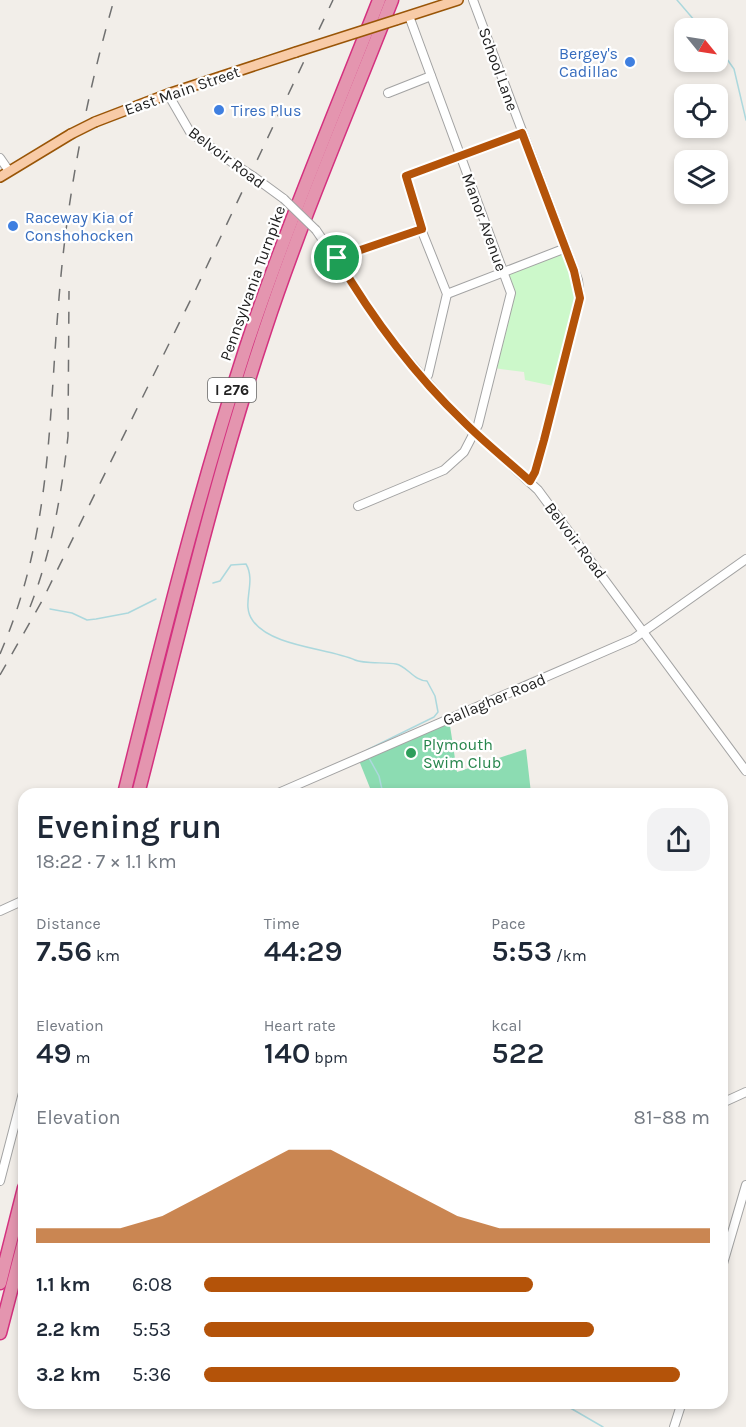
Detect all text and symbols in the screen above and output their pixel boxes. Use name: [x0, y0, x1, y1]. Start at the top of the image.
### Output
north arrow: [674, 18, 728, 72]
map controls: [674, 18, 728, 204]
street label: School Lane: [475, 25, 522, 114]
place label: Bergey's Cadillac: [559, 44, 618, 81]
marker: Bergey's Cadillac: [623, 55, 637, 69]
street label: East Main Street: [122, 62, 242, 119]
button: locate: [674, 84, 728, 138]
place label: Tires Plus: [231, 101, 301, 120]
marker: Tires Plus: [212, 103, 226, 117]
street label: Belvoir Road: [185, 123, 269, 192]
button: layers: [674, 150, 728, 204]
street label: Manor Avenue: [458, 171, 511, 274]
street label: Pennsylvania Turnpike: [216, 203, 289, 363]
place label: Raceway Kia of Conshohocken: [25, 208, 134, 245]
marker: Raceway Kia of Conshohocken: [6, 219, 20, 233]
pin: [311, 232, 362, 283]
icon: arrive: [320, 241, 353, 274]
road number: I 276: [208, 378, 256, 402]
street label: Belvoir Road: [541, 498, 610, 582]
street label: Gallagher Road: [440, 669, 549, 730]
place label: Plymouth Swim Club: [423, 735, 501, 772]
marker: Plymouth Swim Club: [404, 746, 418, 760]
text: Evening run: [36, 808, 222, 846]
button: share: [647, 808, 710, 871]
text: 18:22 · 7 × 1.1 km: [36, 850, 177, 873]
text: Distance: [36, 914, 101, 933]
text: Time: [264, 914, 300, 933]
text: Pace: [491, 914, 525, 933]
text: 7.56: [36, 933, 92, 969]
text: 44:29: [264, 933, 343, 969]
text: 5:53: [491, 933, 552, 969]
text: km: [92, 946, 120, 965]
text: /km: [552, 946, 587, 965]
text: Elevation: [36, 1016, 104, 1035]
text: Heart rate: [264, 1016, 336, 1035]
text: kcal: [491, 1016, 522, 1035]
text: 49: [36, 1035, 72, 1071]
text: 140: [264, 1035, 310, 1071]
text: 522: [491, 1035, 545, 1071]
text: m: [72, 1048, 90, 1067]
text: bpm: [310, 1048, 348, 1067]
text: Elevation: [36, 1106, 121, 1129]
text: 81–88 m: [634, 1106, 710, 1129]
text: 1.1 km: [36, 1273, 90, 1296]
text: 6:08: [132, 1273, 172, 1296]
text: 2.2 km: [36, 1318, 100, 1341]
text: 5:53: [132, 1318, 171, 1341]
text: 3.2 km: [36, 1363, 101, 1386]
text: 5:36: [132, 1363, 171, 1386]

